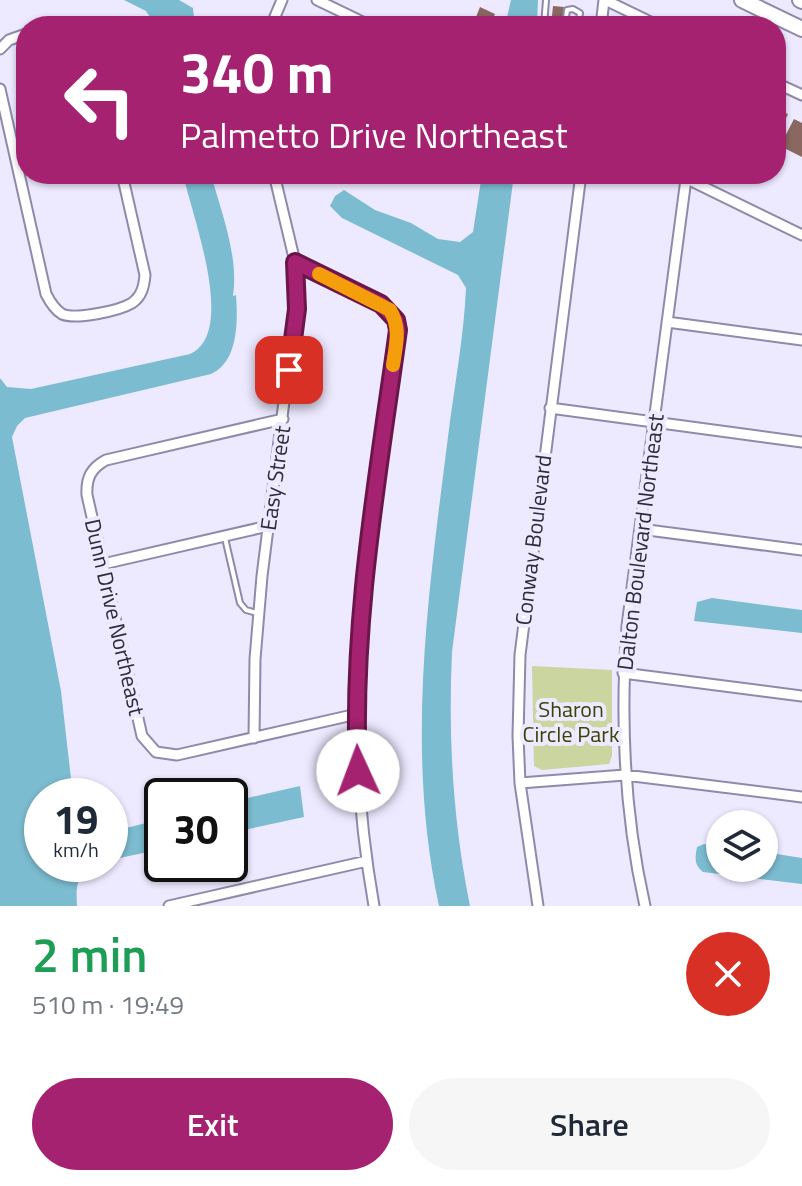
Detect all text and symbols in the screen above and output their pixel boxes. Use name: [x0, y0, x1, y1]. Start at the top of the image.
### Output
text: 340 m: [180, 30, 333, 115]
icon: left: [48, 48, 152, 152]
text: Palmetto Drive Northeast: [180, 107, 568, 162]
pin: [255, 336, 323, 404]
icon: arrive: [267, 348, 311, 392]
street label: Dalton Boulevard Northeast: [607, 412, 673, 672]
street label: Easy Street: [251, 423, 299, 533]
street label: Conway Boulevard: [506, 453, 560, 627]
street label: Dunn Drive Northeast: [76, 515, 154, 719]
park label: Sharon Circle Park: [523, 692, 620, 751]
position arrow: [316, 729, 400, 813]
speed limit sign: 30: [144, 778, 248, 882]
text: 19: [54, 789, 98, 850]
map controls: [706, 810, 778, 882]
button: layers: [706, 810, 778, 882]
text: km/h: [53, 834, 99, 865]
text: 2 min: [32, 918, 147, 991]
button: close: [686, 932, 770, 1016]
text: 510 m · 19:49: [32, 985, 184, 1024]
button: Exit: [32, 1078, 393, 1170]
button: Share: [409, 1078, 770, 1170]

